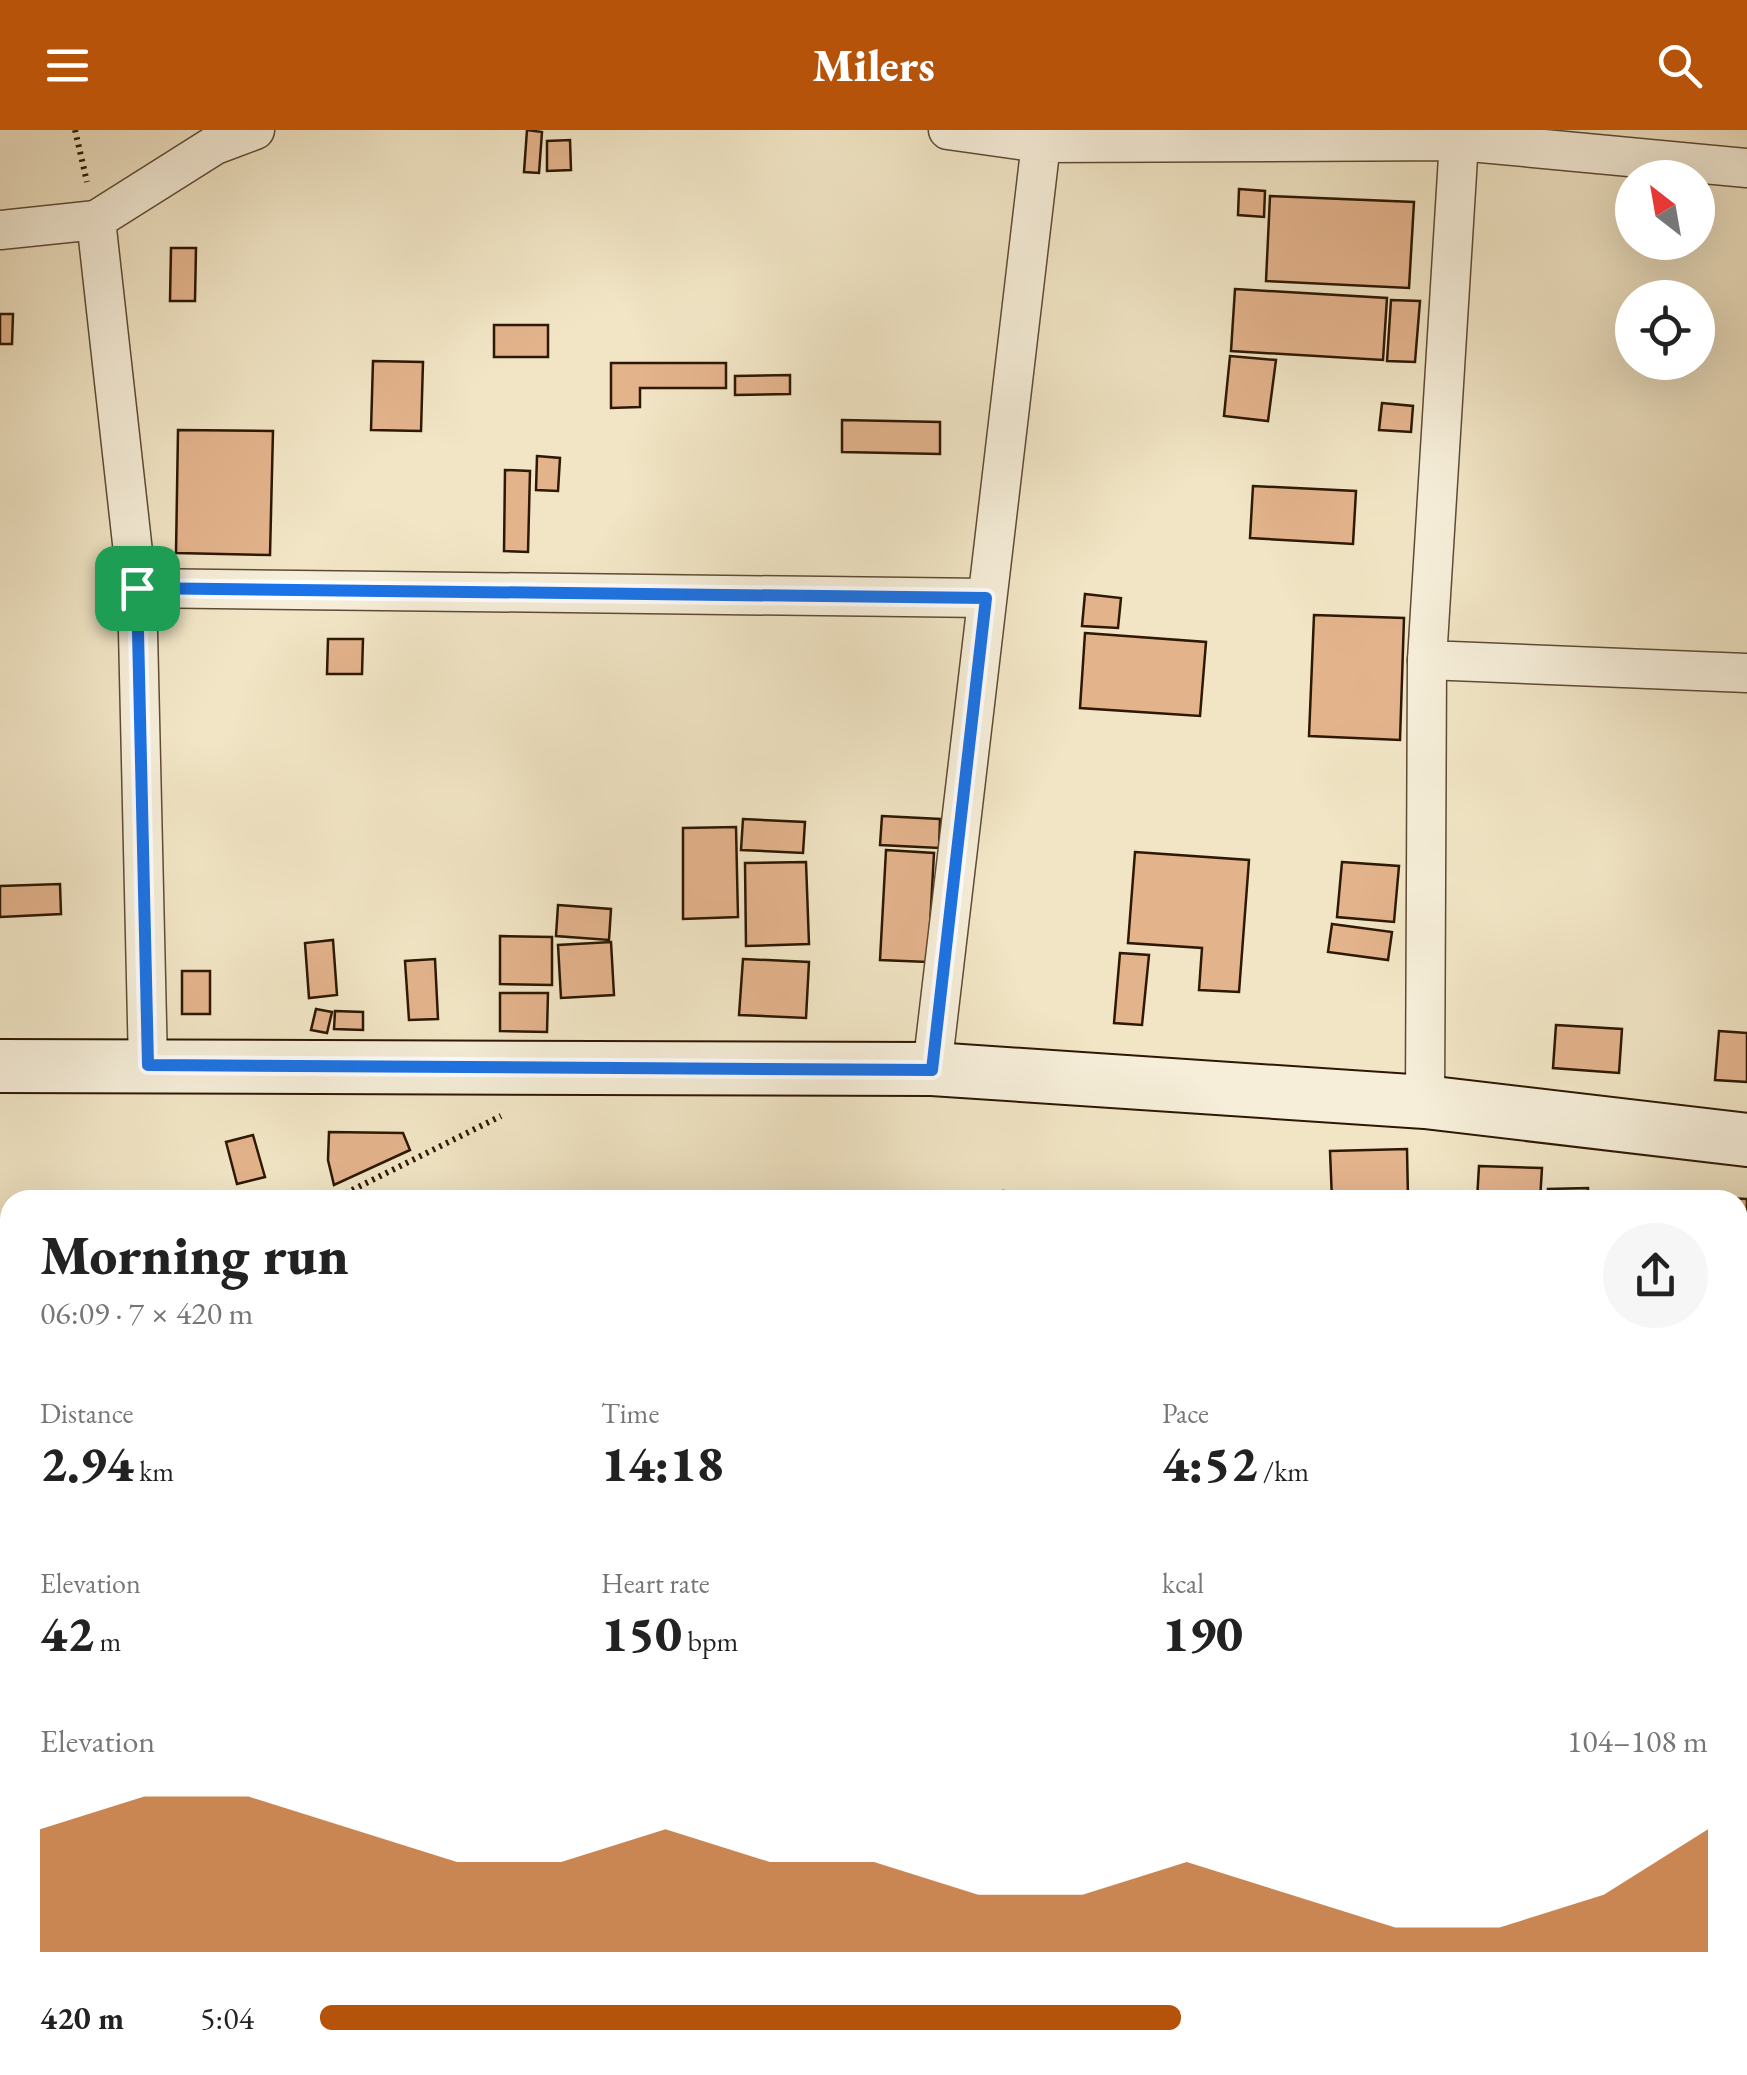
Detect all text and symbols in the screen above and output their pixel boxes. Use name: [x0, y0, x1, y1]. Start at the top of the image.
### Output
text: Milers: [812, 36, 935, 94]
icon: menu: [40, 38, 95, 93]
icon: search: [1652, 38, 1707, 93]
north arrow: [1615, 160, 1715, 260]
map controls: [1615, 160, 1715, 380]
button: locate: [1615, 280, 1715, 380]
pin: [95, 546, 180, 631]
icon: arrive: [110, 561, 165, 616]
text: Morning run: [40, 1219, 349, 1290]
button: share: [1603, 1223, 1708, 1328]
text: 06:09 · 7 × 420 m: [40, 1292, 253, 1334]
text: Distance: [40, 1395, 134, 1431]
text: Time: [601, 1395, 659, 1431]
text: Pace: [1162, 1395, 1209, 1431]
text: 2.94: [40, 1431, 134, 1496]
text: 14:18: [601, 1431, 723, 1496]
text: 4:52: [1162, 1431, 1257, 1496]
text: km: [134, 1453, 174, 1489]
text: /km: [1257, 1453, 1309, 1489]
text: Elevation: [40, 1565, 141, 1601]
text: Heart rate: [601, 1565, 710, 1601]
text: kcal: [1162, 1565, 1204, 1601]
text: 42: [40, 1601, 94, 1666]
text: 150: [601, 1601, 682, 1666]
text: 190: [1162, 1601, 1243, 1666]
text: m: [94, 1623, 121, 1659]
text: bpm: [682, 1623, 738, 1659]
text: Elevation: [40, 1720, 155, 1762]
text: 104–108 m: [1567, 1720, 1708, 1762]
text: 420 m: [40, 1997, 124, 2039]
text: 5:04: [200, 1997, 254, 2039]

